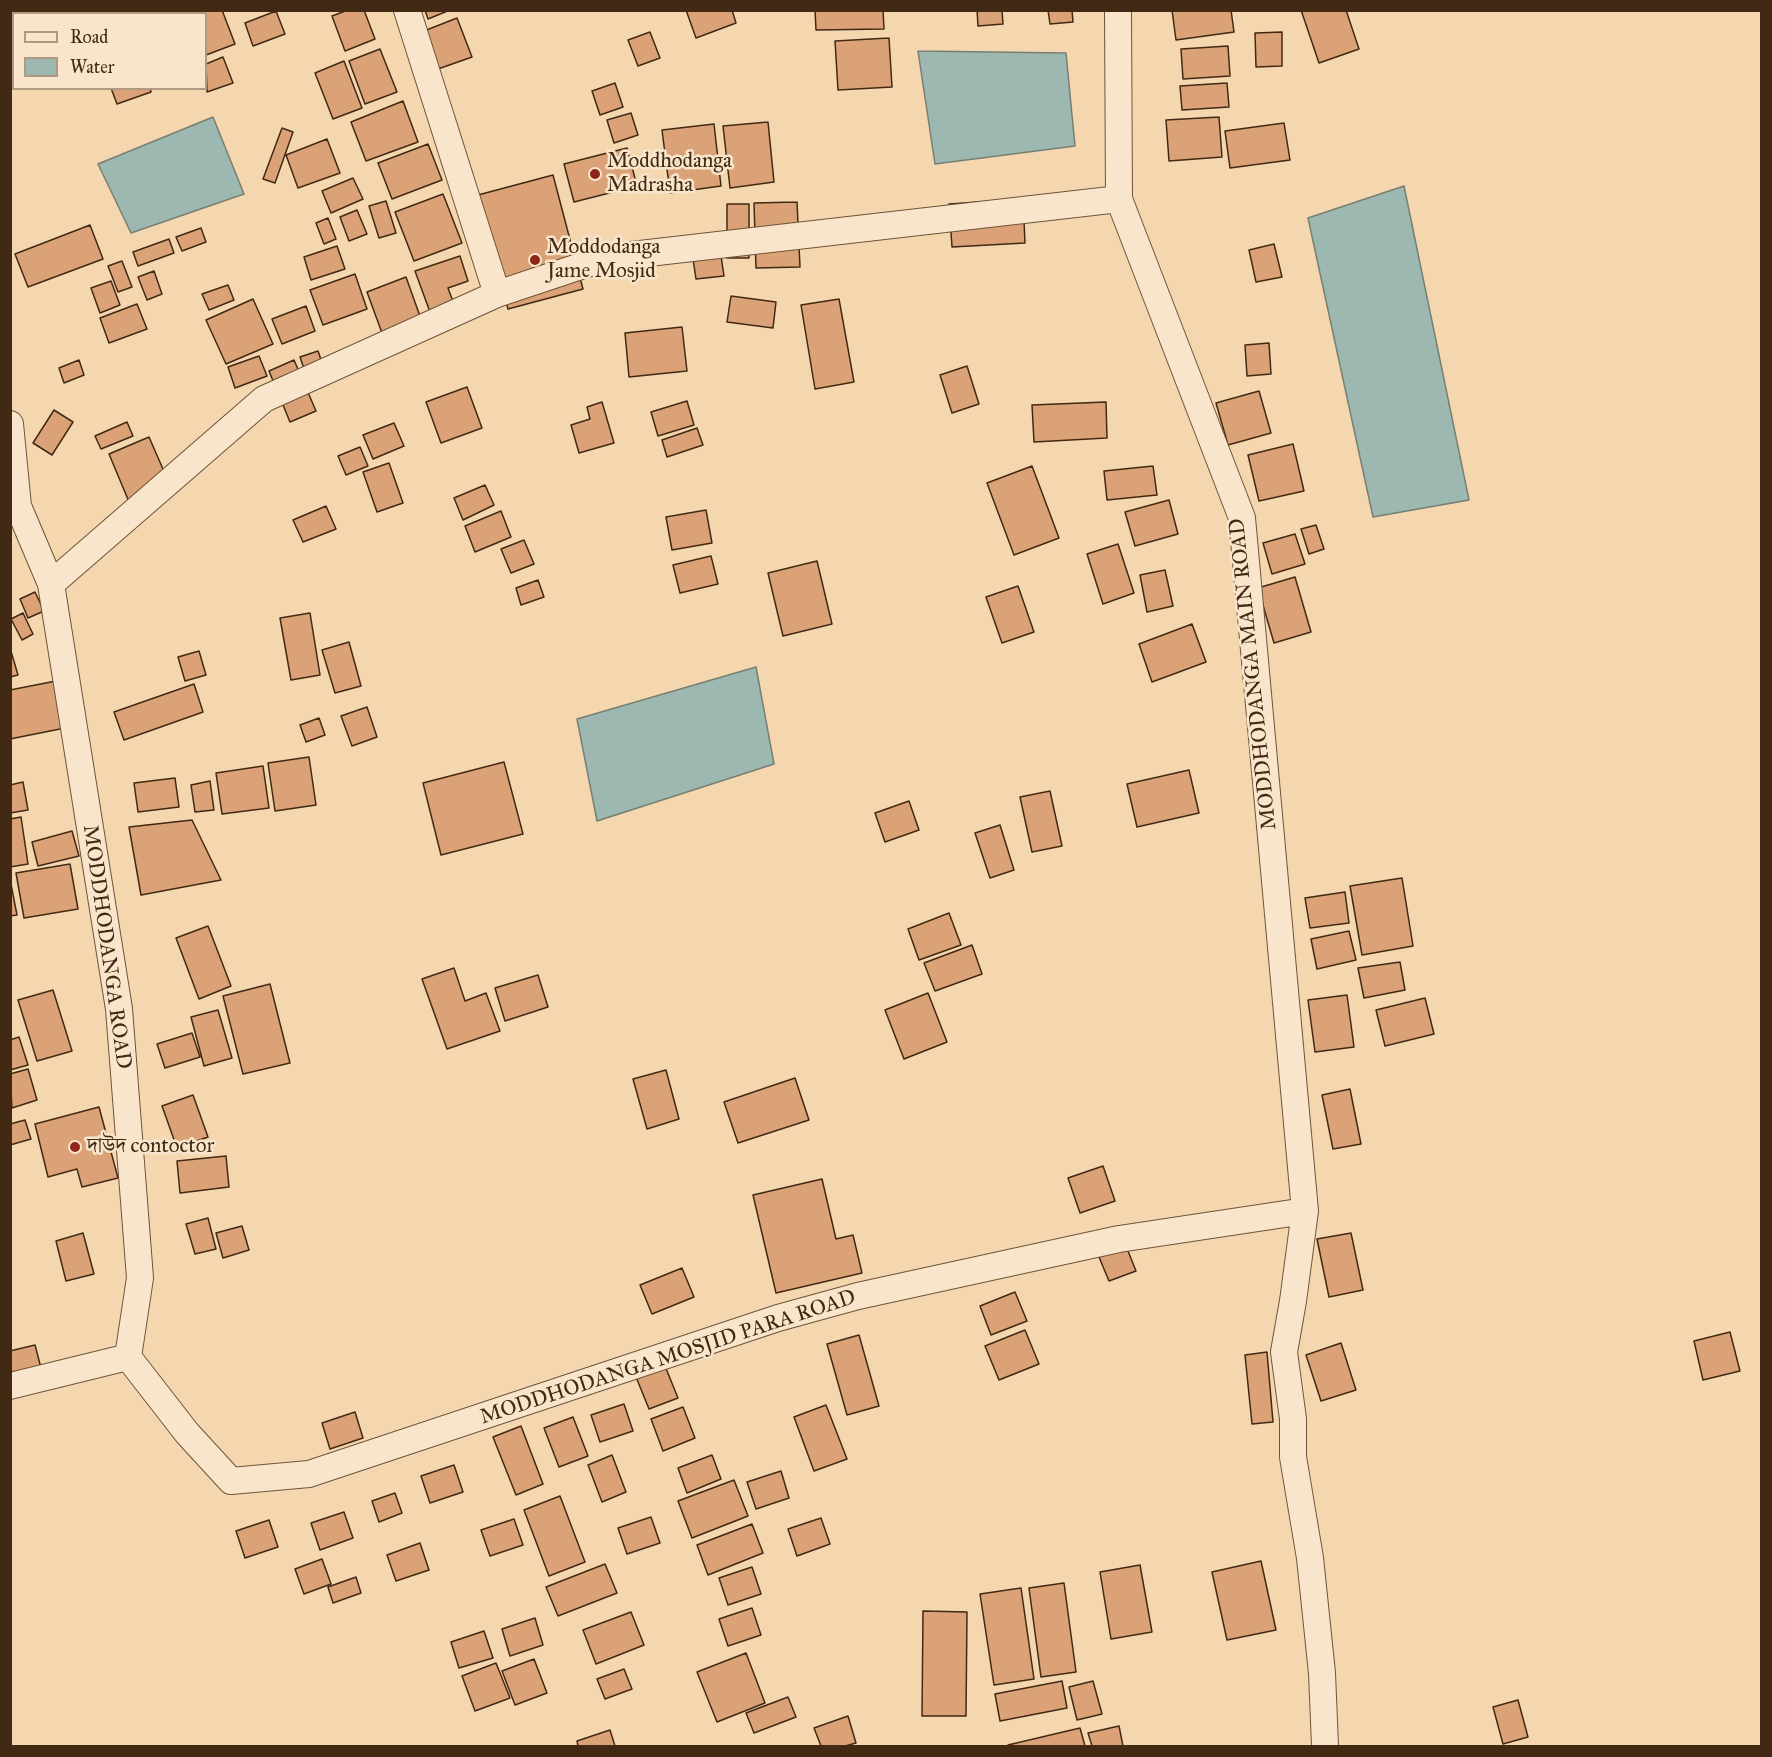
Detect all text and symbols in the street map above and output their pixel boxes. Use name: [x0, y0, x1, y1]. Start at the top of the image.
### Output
legend: [12, 12, 207, 90]
text: Road: [70, 26, 108, 48]
text: Water: [70, 56, 114, 78]
place label: Moddhodanga Madrasha: [607, 149, 732, 199]
marker: Moddhodanga Madrasha: [588, 167, 602, 181]
place label: Moddodanga Jame Mosjid: [547, 235, 660, 285]
marker: Moddodanga Jame Mosjid: [528, 253, 542, 267]
street label: MODDHODANGA MAIN ROAD: [1225, 517, 1283, 831]
street label: MODDHODANGA ROAD: [76, 823, 136, 1071]
place label: দাউদ contoctor: [87, 1134, 214, 1160]
marker: দাউদ contoctor: [68, 1140, 82, 1154]
street label: MODDHODANGA MOSJID PARA ROAD: [477, 1285, 859, 1431]

